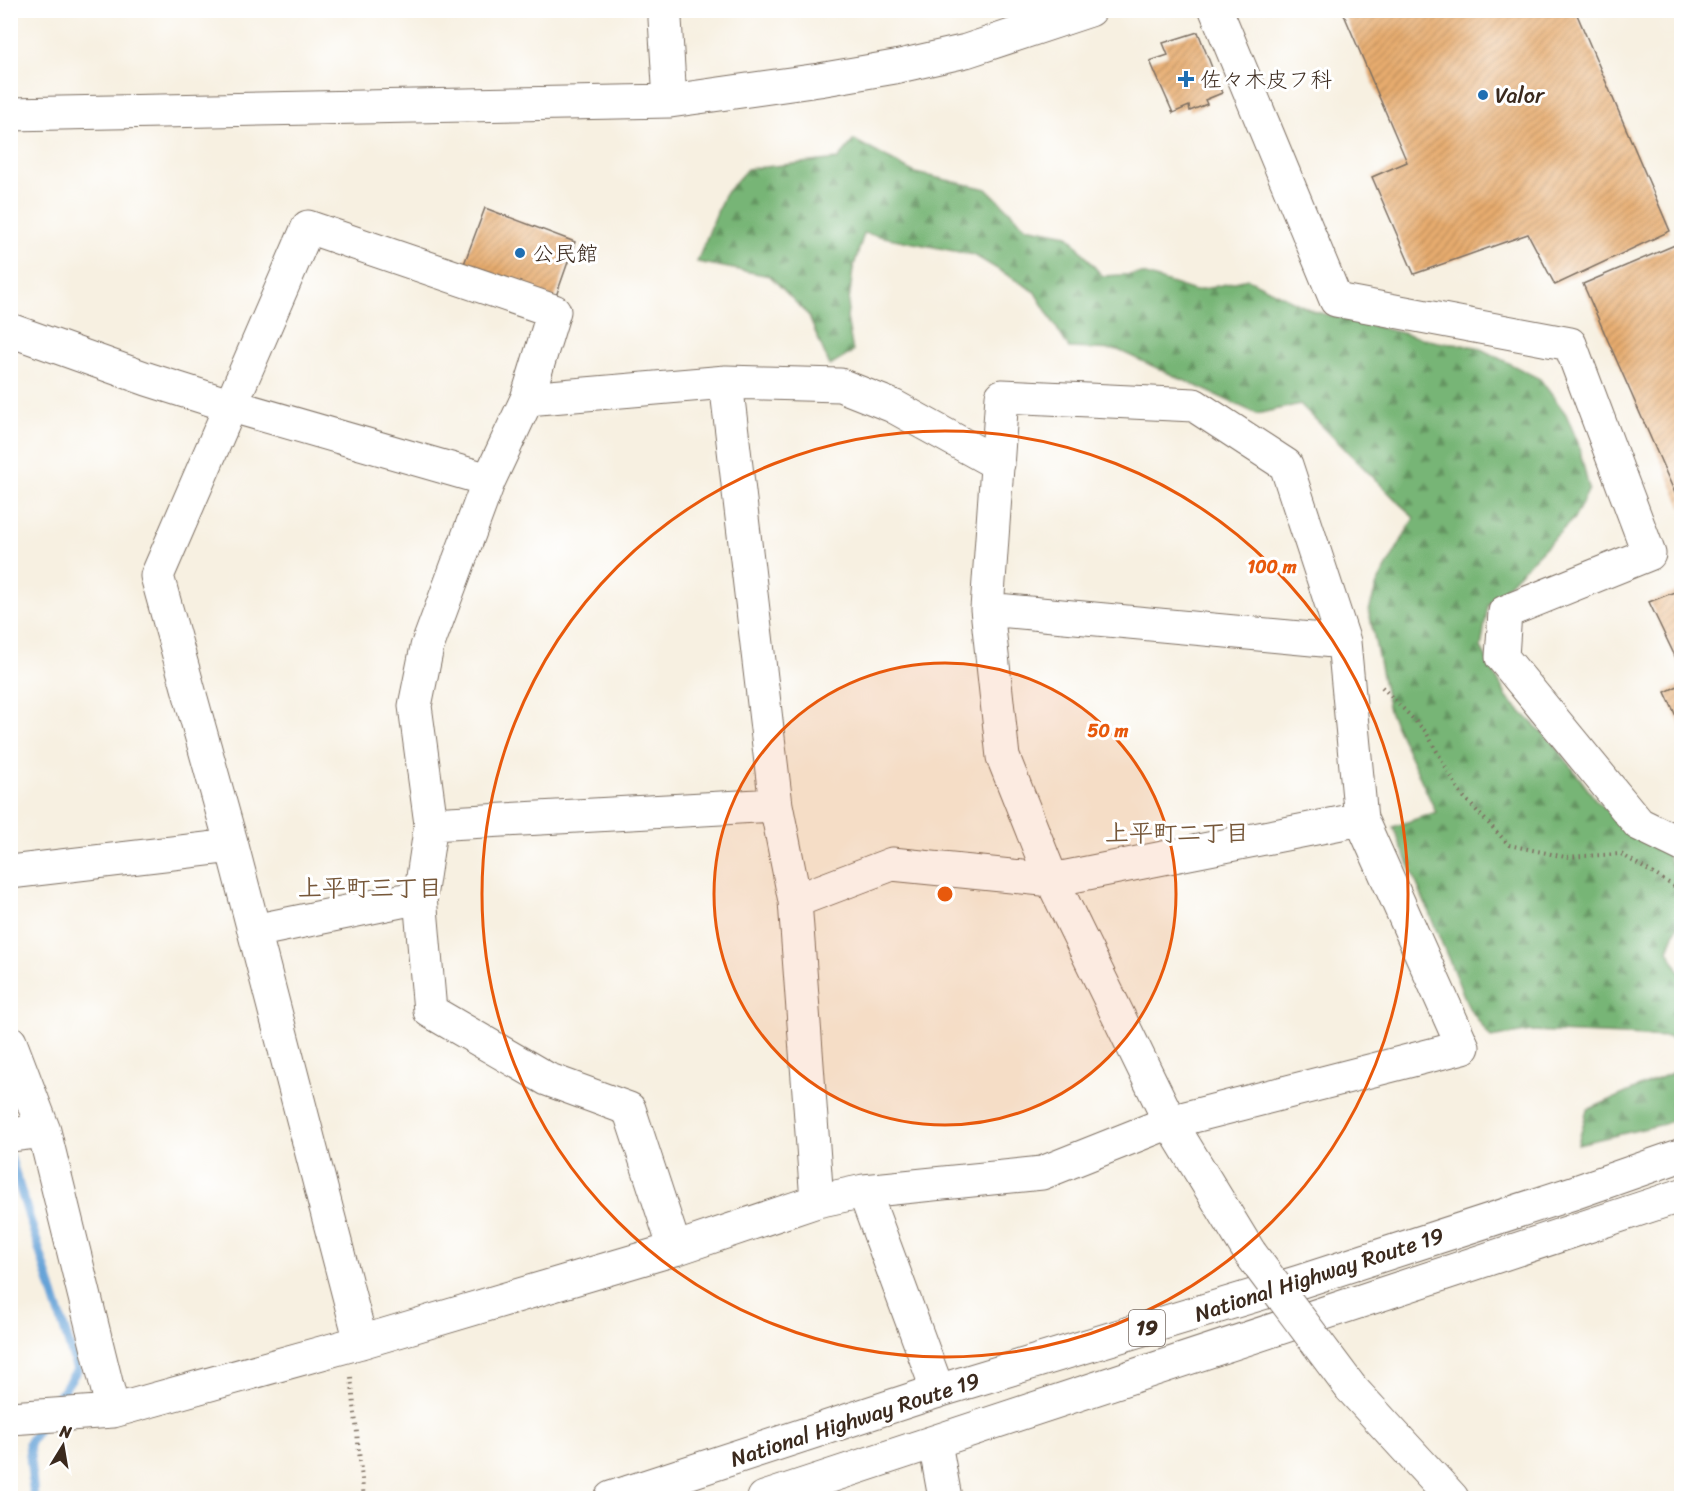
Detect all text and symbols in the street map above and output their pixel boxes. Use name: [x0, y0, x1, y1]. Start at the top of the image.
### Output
place label: 佐々木皮フ科: [1200, 60, 1332, 99]
marker: 佐々木皮フ科: [1177, 70, 1195, 88]
place label: Valor: [1495, 76, 1546, 115]
marker: Valor: [1476, 88, 1490, 102]
place label: 公民館: [532, 234, 598, 273]
marker: 公民館: [513, 246, 527, 260]
text: 100 m: [1248, 551, 1297, 583]
text: 50 m: [1088, 715, 1129, 747]
district label: 上平町二丁目: [1105, 812, 1249, 854]
district label: 上平町三丁目: [298, 867, 442, 909]
centre of rings: [935, 884, 955, 904]
street label: National Highway Route 19: [1189, 1216, 1449, 1333]
road number: 19: [1129, 1310, 1165, 1346]
street label: National Highway Route 19: [725, 1361, 985, 1478]
north arrow: [33, 1416, 93, 1476]
text: N: [57, 1416, 75, 1447]

